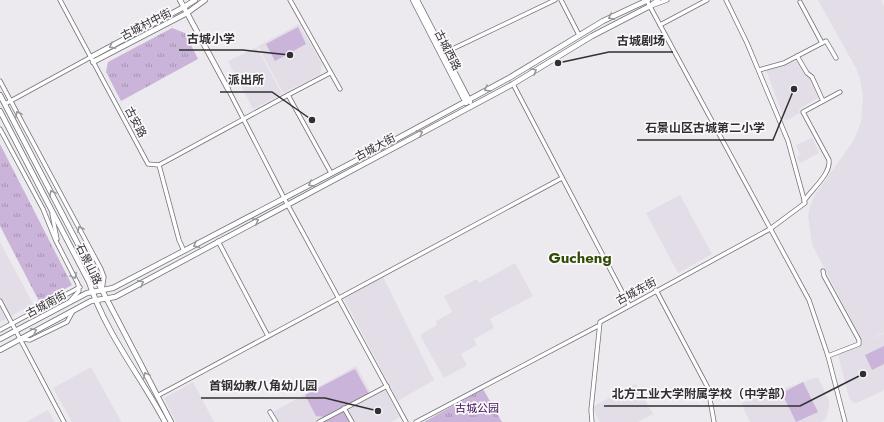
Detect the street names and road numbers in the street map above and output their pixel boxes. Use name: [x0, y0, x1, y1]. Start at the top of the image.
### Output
street label: 古城村中街: [118, 4, 174, 44]
street label: 古城西路: [431, 27, 465, 73]
street label: 古安路: [121, 104, 151, 140]
street label: 古城大街: [352, 130, 398, 164]
street label: 石景山路: [72, 241, 106, 287]
street label: 古城东街: [613, 274, 659, 308]
street label: 古城南街: [23, 287, 69, 321]

